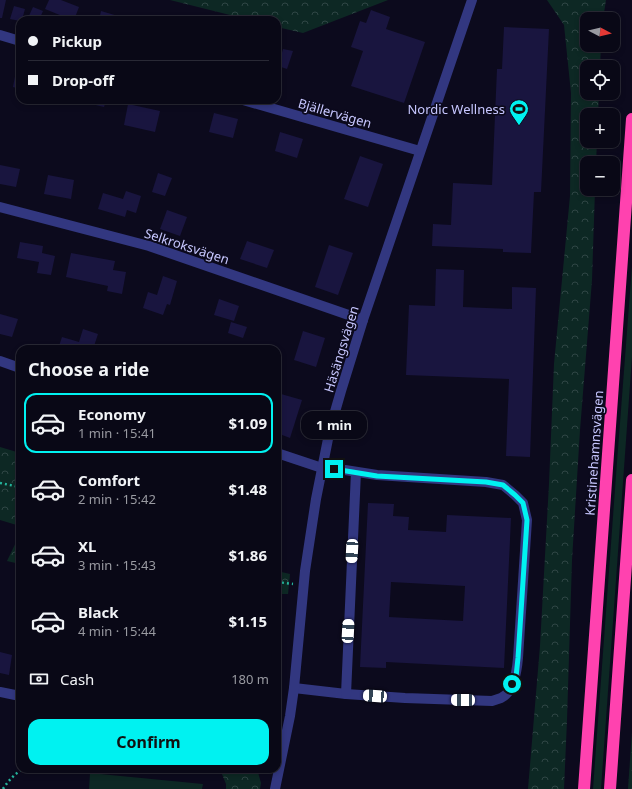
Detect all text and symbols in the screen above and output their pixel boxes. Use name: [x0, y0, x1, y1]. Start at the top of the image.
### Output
north arrow: [580, 12, 620, 52]
map controls: [580, 12, 620, 196]
text: Pickup: [52, 31, 102, 51]
button: locate: [580, 60, 620, 100]
text: Drop-off: [52, 70, 114, 90]
street label: Bjällervägen: [296, 94, 374, 132]
sports icon: Nordic Wellness: [508, 98, 530, 126]
place label: Nordic Wellness: [407, 100, 505, 118]
button: +: [580, 108, 620, 148]
button: −: [580, 156, 620, 196]
street label: Selkroksvägen: [142, 224, 232, 268]
street label: Häsängsvägen: [319, 303, 363, 395]
text: Choose a ride: [28, 357, 149, 381]
street label: Kristinehamnsvägen: [581, 390, 607, 516]
text: Economy: [78, 404, 146, 424]
icon: car: [30, 405, 66, 441]
callout: 1 min: [301, 411, 367, 439]
text: $1.09: [228, 413, 267, 433]
text: 1 min: [316, 416, 352, 434]
text: 1 min · 15:41: [78, 424, 156, 442]
route end: [325, 460, 343, 478]
text: Comfort: [78, 470, 140, 490]
icon: car: [30, 471, 66, 507]
text: $1.48: [228, 479, 267, 499]
text: 2 min · 15:42: [78, 490, 156, 508]
text: XL: [78, 536, 96, 556]
icon: car: [30, 537, 66, 573]
car: [345, 539, 359, 563]
text: $1.86: [228, 545, 267, 565]
text: 3 min · 15:43: [78, 556, 156, 574]
text: Black: [78, 602, 118, 622]
icon: car: [30, 603, 66, 639]
text: $1.15: [228, 611, 267, 631]
car: [341, 619, 355, 643]
text: 4 min · 15:44: [78, 622, 156, 640]
icon: cash: [28, 668, 50, 690]
text: Cash: [60, 669, 94, 689]
text: 180 m: [231, 670, 269, 688]
route start: [503, 675, 521, 693]
car: [363, 689, 387, 703]
car: [451, 694, 475, 706]
button: Confirm: [28, 719, 269, 765]

